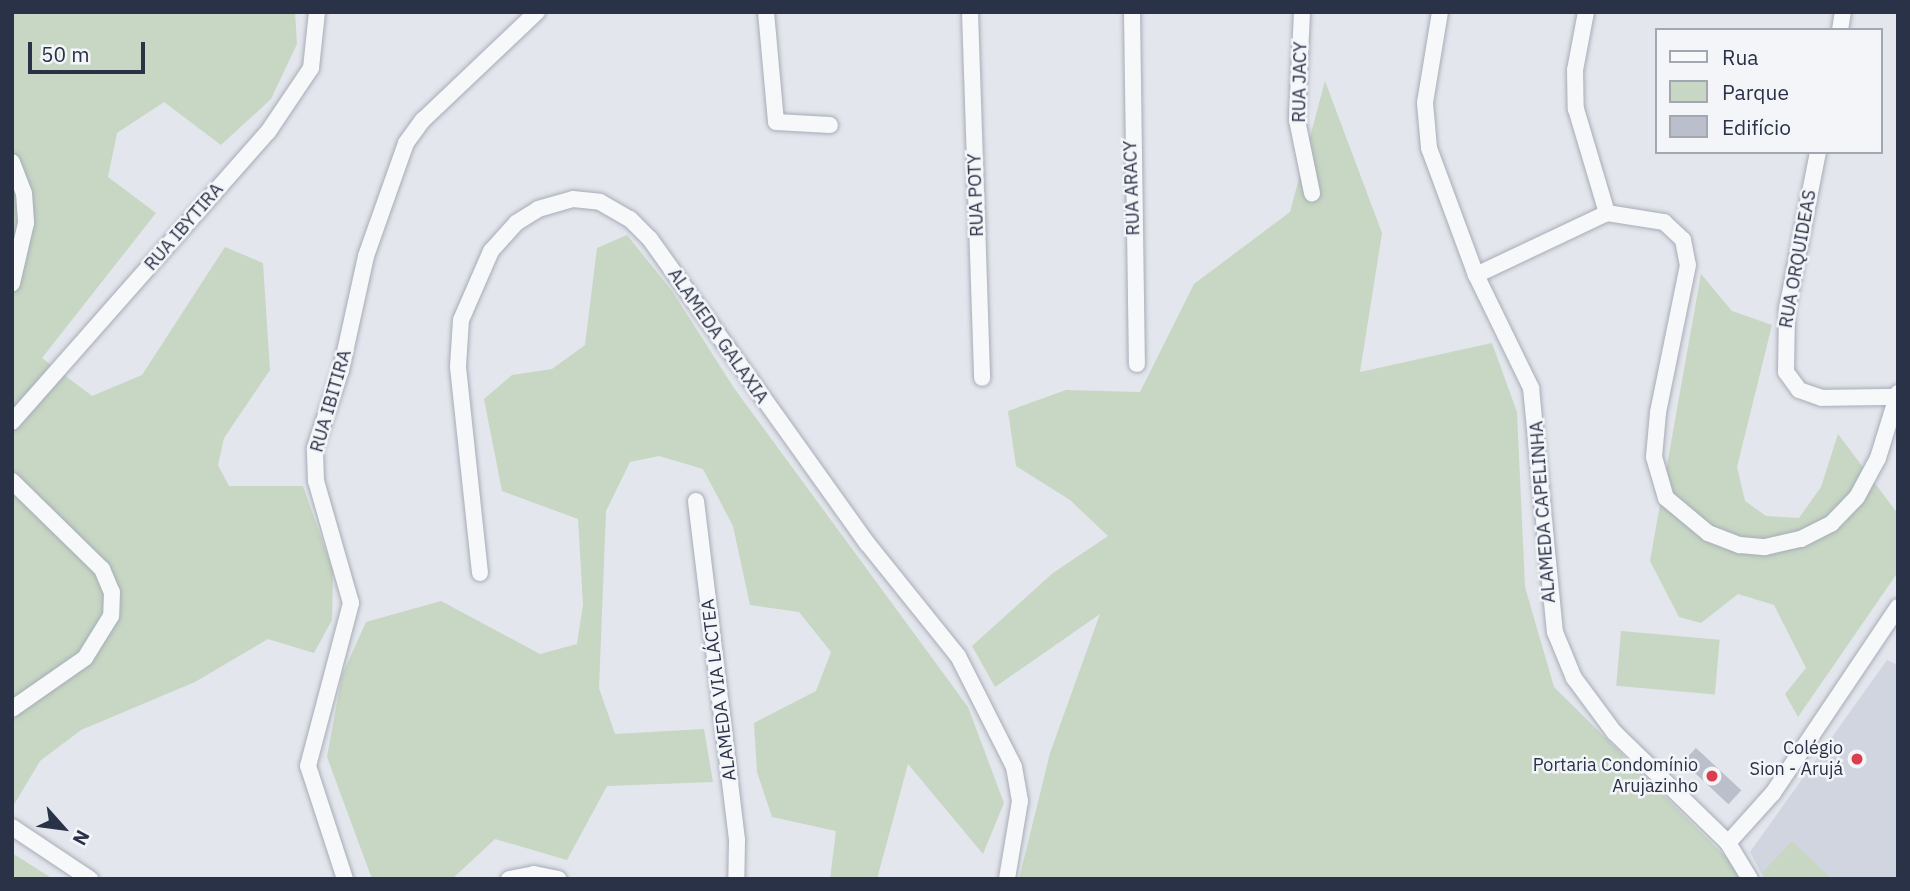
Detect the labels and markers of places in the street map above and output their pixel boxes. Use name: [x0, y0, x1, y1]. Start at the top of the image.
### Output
place label: Colégio Sion - Arujá: [1750, 738, 1843, 780]
marker: Colégio Sion - Arujá: [1849, 751, 1865, 767]
place label: Portaria Condomínio Arujazinho: [1533, 755, 1698, 798]
marker: Portaria Condomínio Arujazinho: [1704, 768, 1720, 784]

